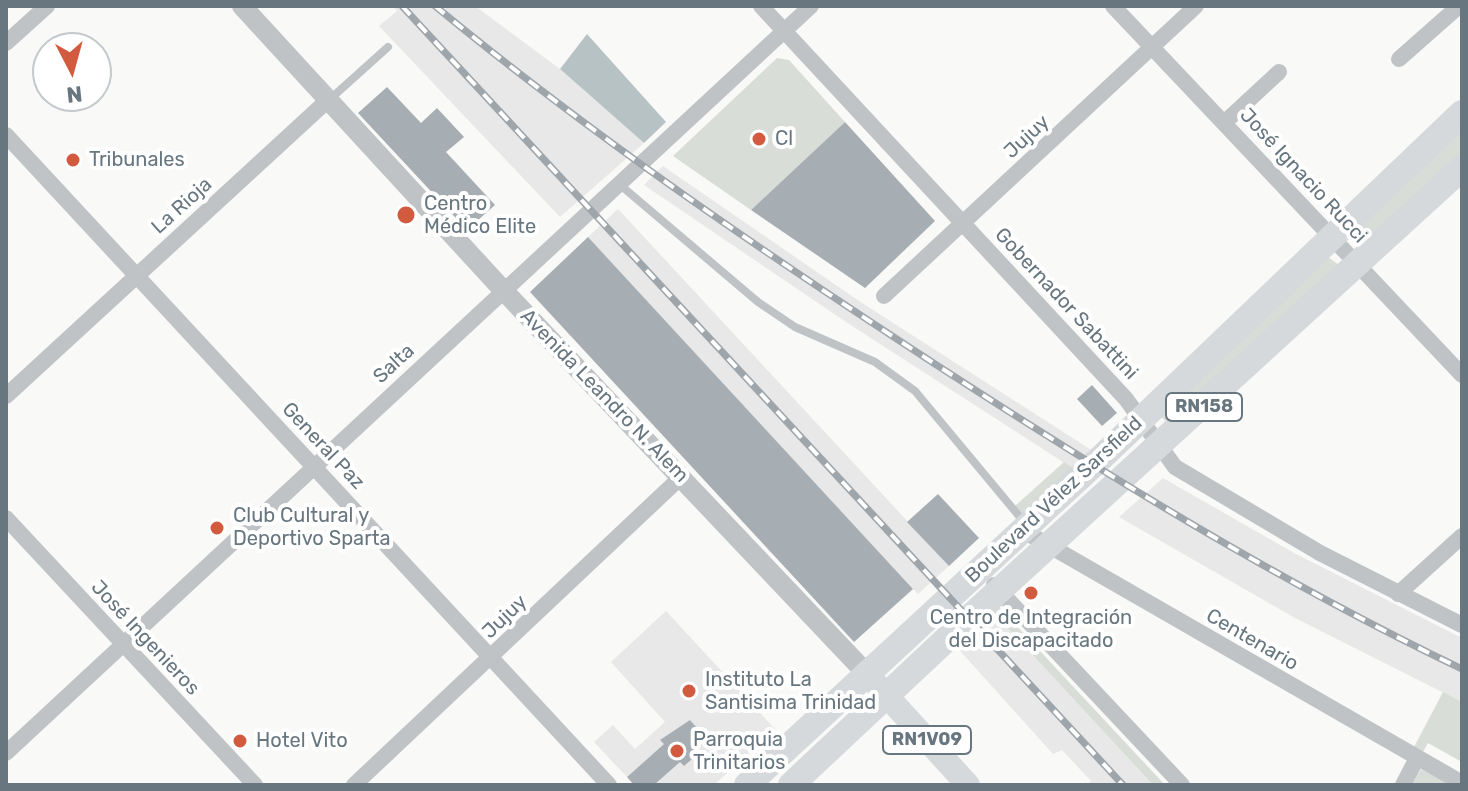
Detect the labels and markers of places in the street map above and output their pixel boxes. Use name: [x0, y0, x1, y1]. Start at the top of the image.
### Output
place label: Cl: [775, 127, 793, 151]
marker: Cl: [750, 130, 768, 148]
place label: Tribunales: [89, 148, 185, 172]
marker: Tribunales: [64, 151, 82, 169]
place label: Centro Médico Elite: [424, 192, 536, 239]
marker: Centro Médico Elite: [395, 204, 417, 226]
place label: Club Cultural y Deportivo Sparta: [233, 504, 391, 551]
marker: Club Cultural y Deportivo Sparta: [208, 519, 226, 537]
marker: Centro de Integración del Discapacitado: [1022, 584, 1040, 602]
place label: Centro de Integración del Discapacitado: [930, 606, 1132, 653]
place label: Instituto La Santisima Trinidad: [705, 668, 876, 715]
marker: Instituto La Santisima Trinidad: [680, 682, 698, 700]
place label: Parroquia Trinitarios: [693, 728, 785, 775]
place label: Hotel Vito: [256, 729, 348, 753]
marker: Hotel Vito: [231, 732, 249, 750]
marker: Parroquia Trinitarios: [668, 742, 686, 760]

